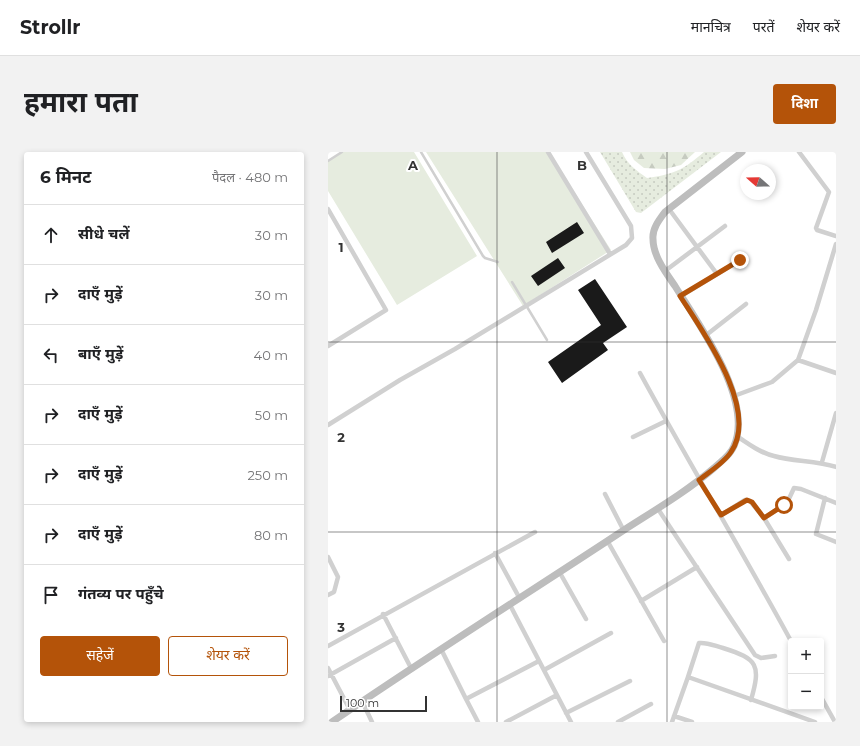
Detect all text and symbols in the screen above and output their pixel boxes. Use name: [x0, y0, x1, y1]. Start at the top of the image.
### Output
text: Strollr: [20, 16, 81, 39]
text: मानचित्र: [691, 18, 731, 36]
text: परतें: [753, 18, 774, 36]
text: शेयर करें: [796, 18, 840, 36]
button: दिशा: [773, 84, 836, 124]
text: हमारा पता: [24, 85, 138, 119]
text: A: [407, 157, 419, 173]
text: B: [577, 157, 587, 173]
north arrow: [740, 164, 776, 200]
text: 6 मिनट: [40, 167, 91, 187]
text: पैदल · 480 m: [212, 169, 288, 185]
icon: ahead: [40, 224, 62, 246]
text: सीधे चलें: [78, 224, 130, 243]
text: 30 m: [255, 227, 288, 243]
text: 1: [338, 239, 344, 255]
route end: [731, 251, 749, 269]
icon: right: [40, 284, 62, 306]
text: दाएँ मुड़ें: [78, 284, 123, 303]
text: 30 m: [255, 287, 288, 303]
icon: left: [40, 344, 62, 366]
text: बाएँ मुड़ें: [78, 344, 123, 363]
text: 40 m: [254, 347, 288, 363]
icon: right: [40, 404, 62, 426]
text: दाएँ मुड़ें: [78, 404, 123, 423]
text: 50 m: [255, 407, 288, 423]
text: 2: [337, 429, 345, 445]
icon: right: [40, 464, 62, 486]
text: दाएँ मुड़ें: [78, 464, 123, 483]
text: 250 m: [247, 467, 288, 483]
route start: [775, 496, 793, 514]
icon: right: [40, 524, 62, 546]
text: दाएँ मुड़ें: [78, 524, 123, 543]
text: 80 m: [254, 527, 288, 543]
icon: arrive: [40, 584, 62, 606]
text: गंतव्य पर पहुँचे: [78, 584, 164, 603]
text: 3: [336, 619, 345, 635]
button: सहेजें: [40, 636, 160, 676]
button: शेयर करें: [168, 636, 288, 676]
map controls: [788, 638, 824, 710]
button: +: [788, 638, 824, 674]
button: −: [788, 674, 824, 710]
scale bar: [340, 694, 427, 713]
text: 100 m: [346, 696, 379, 710]

